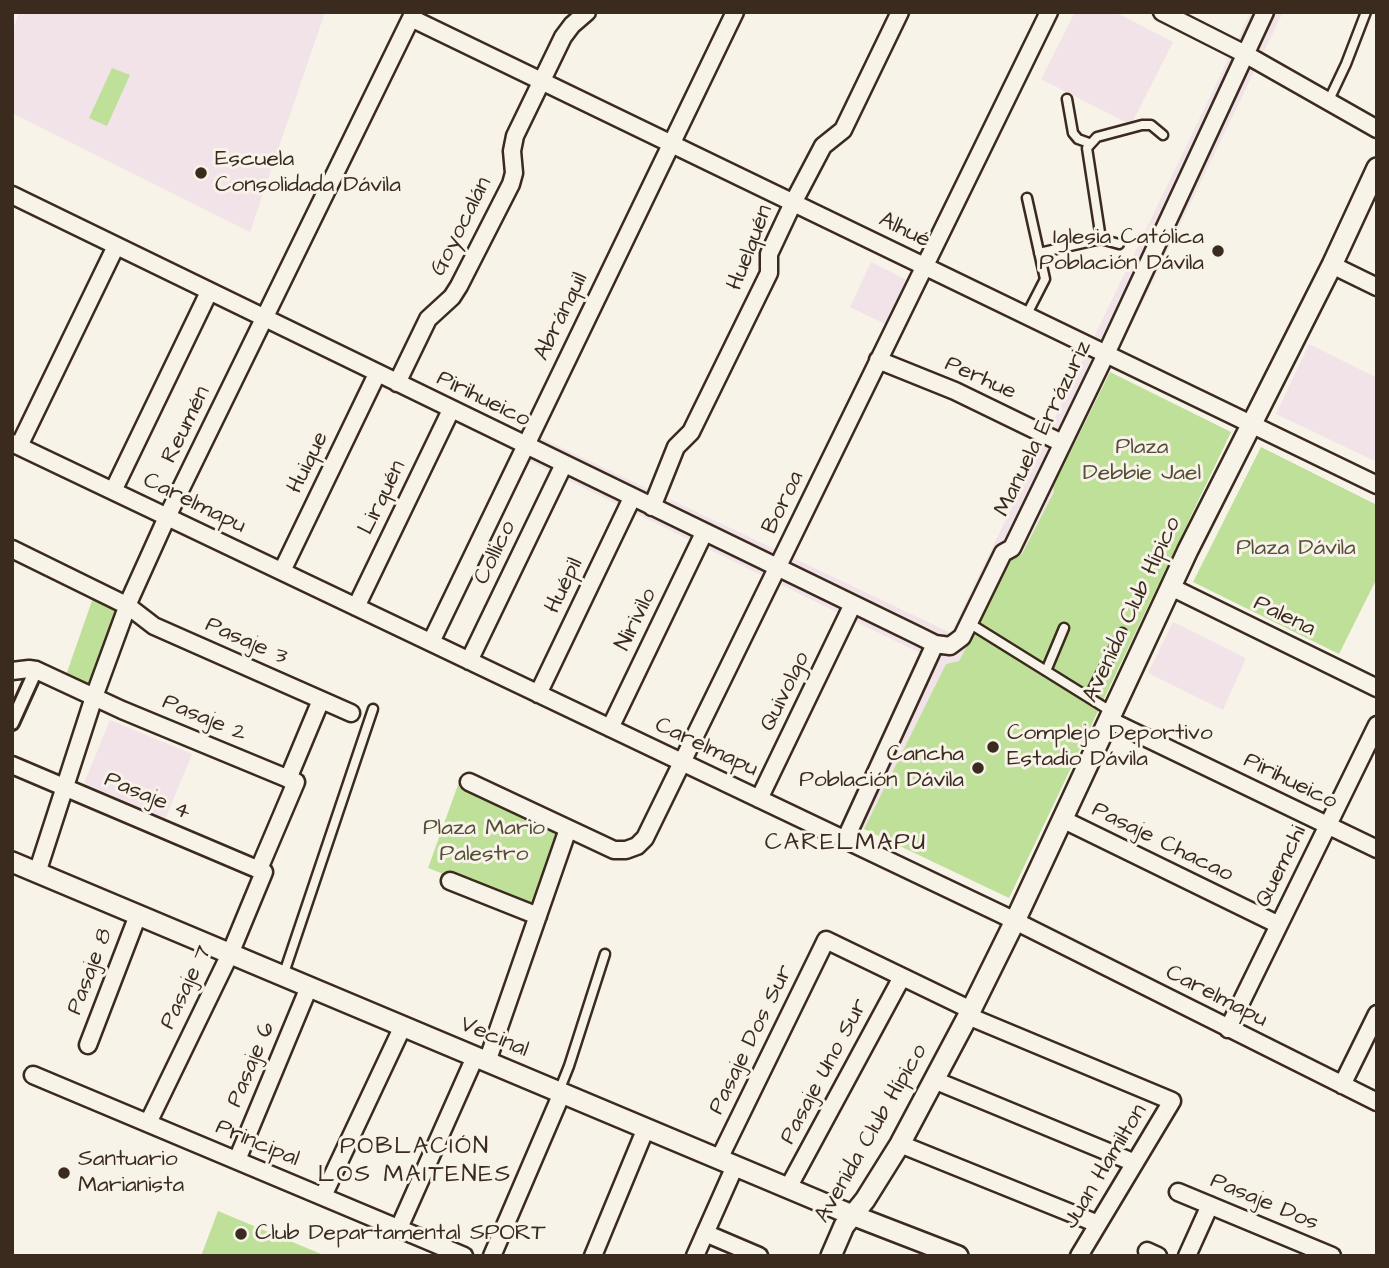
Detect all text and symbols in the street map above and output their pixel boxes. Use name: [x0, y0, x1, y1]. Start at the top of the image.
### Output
place label: Escuela Consolidada Dávila: [215, 146, 401, 200]
marker: Escuela Consolidada Dávila: [193, 165, 209, 181]
street label: Goyocalán: [425, 173, 499, 281]
street label: Huelquén: [722, 201, 780, 295]
street label: Alhué: [874, 207, 934, 255]
place label: Iglesia Católica Población Dávila: [1039, 224, 1204, 278]
marker: Iglesia Católica Población Dávila: [1210, 243, 1226, 259]
street label: Abránquil: [529, 269, 595, 365]
street label: Manuela Errázuriz: [989, 337, 1099, 521]
street label: Perhue: [940, 351, 1020, 407]
street label: Pirihueico: [432, 366, 534, 434]
street label: Reumén: [157, 382, 217, 468]
street label: Huique: [282, 428, 336, 498]
park label: Plaza Debbie Jael: [1083, 434, 1201, 488]
street label: Lirquén: [353, 456, 413, 540]
street label: Carelmapu: [138, 467, 250, 541]
street label: Boroa: [757, 467, 811, 539]
street label: Avenida Club Hípico: [1078, 513, 1188, 707]
street label: Collico: [469, 517, 523, 589]
park label: Plaza Dávila: [1236, 535, 1356, 563]
street label: Huépil: [540, 554, 590, 618]
street label: Nirivilo: [610, 584, 664, 656]
street label: Palena: [1248, 590, 1320, 644]
street label: Pasaje 3: [201, 612, 291, 672]
street label: Quivolgo: [755, 648, 817, 736]
street label: Pasaje 2: [158, 689, 250, 749]
street label: Carelmapu: [650, 712, 762, 784]
place label: Complejo Deportivo Estadio Dávila: [1007, 720, 1213, 774]
marker: Complejo Deportivo Estadio Dávila: [985, 739, 1001, 755]
place label: Cancha Población Dávila: [799, 741, 964, 795]
street label: Pirihueico: [1239, 748, 1341, 816]
marker: Cancha Población Dávila: [970, 760, 986, 776]
street label: Pasaje 4: [100, 767, 194, 827]
street label: Pasaje Chacao: [1087, 797, 1237, 889]
park label: Plaza Mario Palestro: [423, 815, 545, 869]
street label: Quemchi: [1250, 821, 1314, 913]
district label: CARELMAPU: [766, 830, 926, 858]
street label: Pasaje 8: [62, 925, 120, 1019]
street label: Pasaje 7: [155, 942, 219, 1034]
street label: Carelmapu: [1160, 960, 1272, 1034]
street label: Pasaje Dos Sur: [704, 961, 800, 1119]
street label: Pasaje Uno Sur: [775, 994, 875, 1150]
street label: Vecinal: [456, 1011, 532, 1065]
street label: Pasaje 6: [222, 1018, 282, 1112]
street label: Avenida Club Hípico: [810, 1040, 934, 1228]
street label: Juan Hamilton: [1058, 1100, 1154, 1234]
street label: Principal: [211, 1114, 303, 1174]
district label: POBLACIÓN LOS MAITENES: [319, 1134, 511, 1190]
place label: Santuario Marianista: [78, 1146, 184, 1200]
marker: Santuario Marianista: [56, 1165, 72, 1181]
street label: Pasaje Dos: [1206, 1168, 1322, 1238]
place label: Club Departamental SPORT: [255, 1220, 546, 1248]
marker: Club Departamental SPORT: [233, 1226, 249, 1242]

